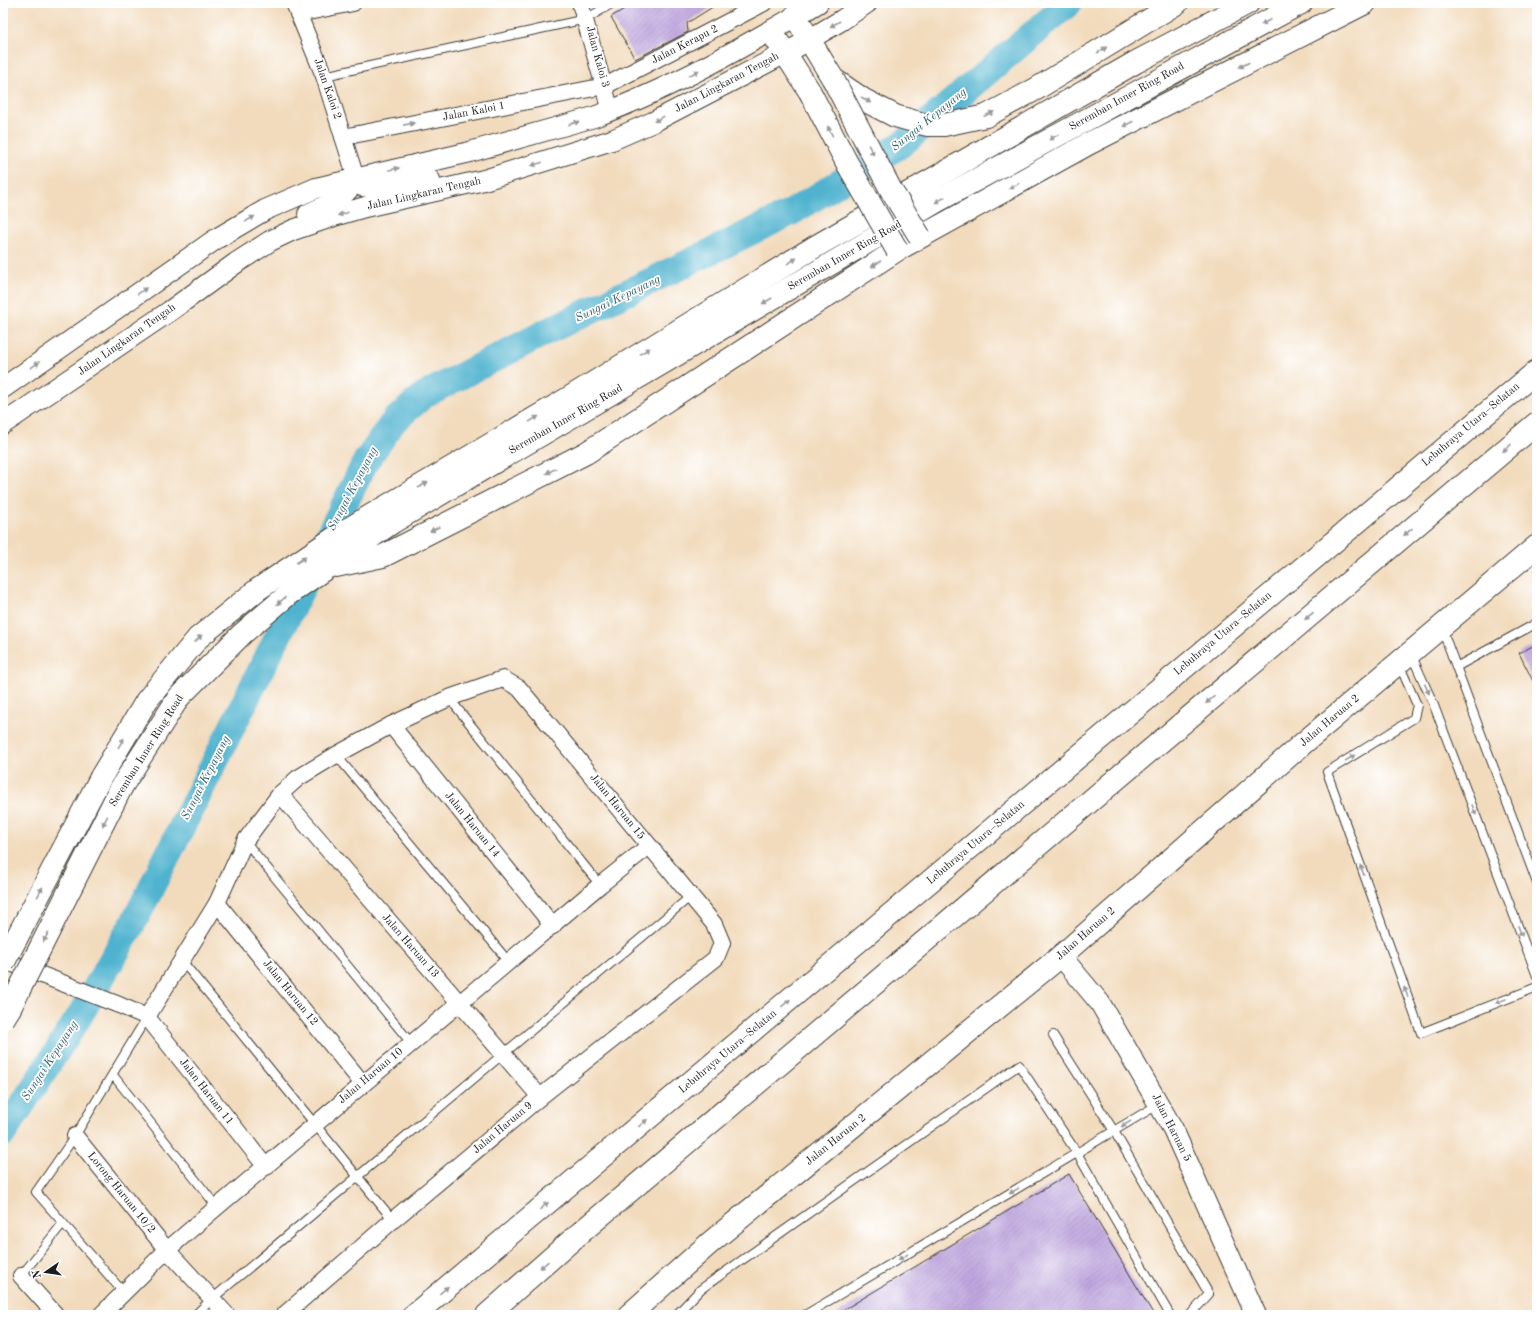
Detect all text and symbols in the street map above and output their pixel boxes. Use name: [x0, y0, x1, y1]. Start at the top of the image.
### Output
one-way arrow: [1260, 18, 1272, 25]
one-way arrow: [829, 21, 841, 28]
street label: Jalan Kerapu 2: [650, 23, 720, 67]
street label: Jalan Kaloi 3: [583, 25, 611, 89]
one-way arrow: [1096, 46, 1108, 53]
street label: Jalan Lingkaran Tengah: [673, 51, 781, 115]
street label: Jalan Kaloi 2: [311, 57, 343, 121]
street label: Seremban Inner Ring Road: [1068, 61, 1186, 133]
one-way arrow: [1238, 61, 1249, 68]
one-way arrow: [688, 70, 700, 77]
water label: Sungai Kepayang: [889, 86, 969, 154]
one-way arrow: [860, 97, 871, 104]
street label: Jalan Kaloi 1: [442, 101, 506, 123]
one-way arrow: [983, 111, 994, 117]
one-way arrow: [653, 116, 664, 122]
one-way arrow: [568, 120, 580, 126]
one-way arrow: [403, 121, 415, 127]
one-way arrow: [1122, 121, 1134, 127]
one-way arrow: [827, 125, 833, 136]
one-way arrow: [1048, 134, 1060, 141]
one-way arrow: [868, 145, 874, 156]
one-way arrow: [531, 161, 543, 167]
one-way arrow: [388, 166, 400, 172]
street label: Jalan Lingkaran Tengah: [366, 176, 482, 212]
one-way arrow: [1008, 182, 1019, 189]
one-way arrow: [934, 197, 946, 204]
one-way arrow: [337, 211, 350, 217]
one-way arrow: [244, 216, 256, 223]
street label: Seremban Inner Ring Road: [786, 219, 904, 293]
one-way arrow: [786, 257, 798, 264]
one-way arrow: [870, 260, 882, 267]
water label: Sungai Kepayang: [574, 273, 663, 325]
one-way arrow: [136, 287, 147, 295]
one-way arrow: [762, 298, 773, 305]
street label: Jalan Lingkaran Tengah: [76, 302, 178, 378]
one-way arrow: [640, 347, 650, 355]
one-way arrow: [30, 361, 40, 369]
street label: Lebuhraya Utara–Selatan: [1420, 381, 1522, 469]
street label: Seremban Inner Ring Road: [507, 383, 625, 457]
one-way arrow: [528, 415, 540, 422]
one-way arrow: [1502, 444, 1513, 453]
water label: Sungai Kepayang: [326, 445, 380, 533]
one-way arrow: [545, 468, 557, 474]
one-way arrow: [417, 482, 429, 489]
one-way arrow: [429, 526, 441, 533]
one-way arrow: [1403, 528, 1413, 537]
one-way arrow: [296, 556, 306, 564]
street label: Lebuhraya Utara–Selatan: [1172, 590, 1274, 678]
one-way arrow: [275, 597, 286, 606]
one-way arrow: [1304, 612, 1314, 621]
one-way arrow: [193, 634, 203, 644]
one-way arrow: [1424, 683, 1430, 694]
street label: Seremban Inner Ring Road: [108, 693, 186, 809]
street label: Jalan Haruan 2: [1298, 693, 1362, 749]
one-way arrow: [1204, 696, 1215, 705]
water label: Sungai Kepayang: [180, 734, 233, 822]
one-way arrow: [118, 737, 125, 749]
one-way arrow: [1345, 754, 1355, 762]
street label: Jalan Haruan 15: [587, 772, 647, 842]
street label: Jalan Haruan 14: [442, 790, 502, 860]
street label: Lebuhraya Utara–Selatan: [925, 799, 1027, 887]
one-way arrow: [1471, 804, 1477, 816]
one-way arrow: [102, 815, 108, 827]
one-way arrow: [1359, 863, 1365, 875]
one-way arrow: [37, 886, 44, 898]
street label: Jalan Haruan 2: [1054, 906, 1118, 962]
street label: Jalan Haruan 13: [379, 912, 441, 980]
one-way arrow: [1517, 926, 1523, 938]
one-way arrow: [43, 931, 49, 943]
street label: Jalan Haruan 12: [260, 958, 320, 1028]
one-way arrow: [1403, 985, 1409, 997]
one-way arrow: [780, 999, 791, 1008]
one-way arrow: [1494, 999, 1506, 1005]
street label: Lebuhraya Utara–Selatan: [677, 1008, 779, 1096]
water label: Sungai Kepayang: [20, 1019, 80, 1103]
street label: Jalan Haruan 10: [337, 1046, 405, 1106]
street label: Jalan Haruan 11: [177, 1057, 235, 1127]
street label: Jalan Haruan 5: [1149, 1092, 1193, 1164]
street label: Jalan Haruan 9: [471, 1100, 535, 1156]
street label: Jalan Haruan 2: [804, 1112, 868, 1168]
one-way arrow: [638, 1118, 649, 1127]
one-way arrow: [1121, 1120, 1131, 1128]
street label: Lorong Haruan 10/2: [85, 1150, 157, 1236]
one-way arrow: [1008, 1187, 1020, 1194]
one-way arrow: [538, 1202, 549, 1211]
north arrow: [26, 1252, 66, 1292]
one-way arrow: [898, 1253, 908, 1261]
one-way arrow: [539, 1261, 549, 1270]
text: N: [31, 1268, 44, 1279]
one-way arrow: [439, 1285, 450, 1294]

